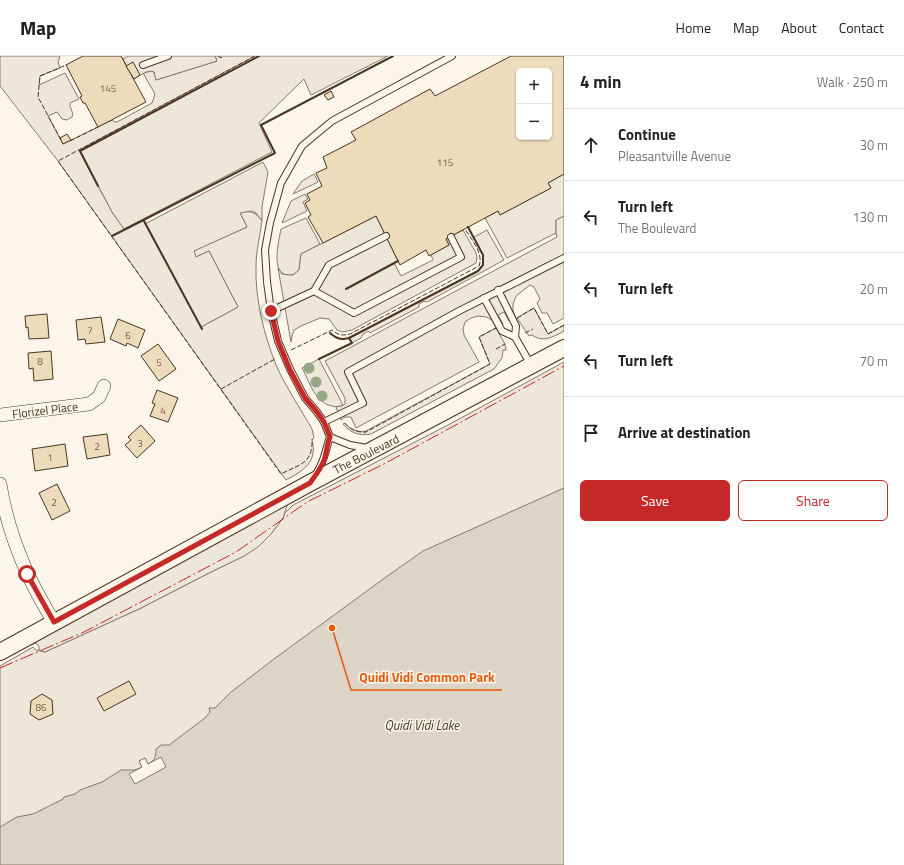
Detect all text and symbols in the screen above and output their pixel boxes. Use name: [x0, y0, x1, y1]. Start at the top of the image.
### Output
text: Map: [20, 13, 56, 42]
text: Home: [676, 17, 711, 38]
text: Map: [733, 17, 759, 38]
text: About: [781, 17, 817, 38]
text: Contact: [839, 17, 884, 38]
map controls: [516, 68, 552, 140]
button: +: [516, 68, 552, 104]
text: 4 min: [580, 69, 621, 95]
text: Walk · 250 m: [817, 72, 888, 92]
house number: 145: [100, 81, 117, 96]
button: −: [516, 104, 552, 140]
text: Continue: [618, 123, 676, 146]
icon: ahead: [580, 134, 602, 156]
text: 30 m: [860, 135, 888, 155]
text: Pleasantville Avenue: [618, 146, 731, 166]
house number: 115: [437, 155, 454, 170]
text: Turn left: [618, 195, 673, 218]
icon: left: [580, 206, 602, 228]
text: 130 m: [852, 207, 888, 227]
text: The Boulevard: [618, 218, 696, 238]
text: Turn left: [618, 277, 673, 300]
icon: left: [580, 278, 602, 300]
text: 20 m: [860, 279, 888, 299]
route end: [262, 302, 280, 320]
house number: 7: [87, 323, 93, 338]
house number: 6: [125, 328, 131, 343]
text: Turn left: [618, 349, 673, 372]
icon: left: [580, 350, 602, 372]
text: 70 m: [860, 351, 888, 371]
house number: 8: [37, 354, 43, 369]
house number: 5: [156, 355, 162, 370]
street label: Florizel Place: [11, 397, 79, 423]
house number: 4: [160, 403, 166, 418]
text: Arrive at destination: [618, 421, 751, 444]
icon: arrive: [580, 422, 602, 444]
street label: The Boulevard: [329, 429, 403, 479]
house number: 3: [137, 436, 143, 451]
house number: 2: [94, 439, 100, 454]
house number: 1: [47, 450, 53, 465]
button: Save: [580, 480, 730, 521]
button: Share: [738, 480, 888, 521]
house number: 2: [51, 495, 57, 510]
route start: [18, 565, 36, 583]
callout: Quidi Vidi Common Park: [351, 665, 502, 690]
text: Quidi Vidi Common Park: [359, 667, 495, 687]
house number: 86: [35, 700, 47, 715]
water label: Quidi Vidi Lake: [385, 715, 460, 735]

